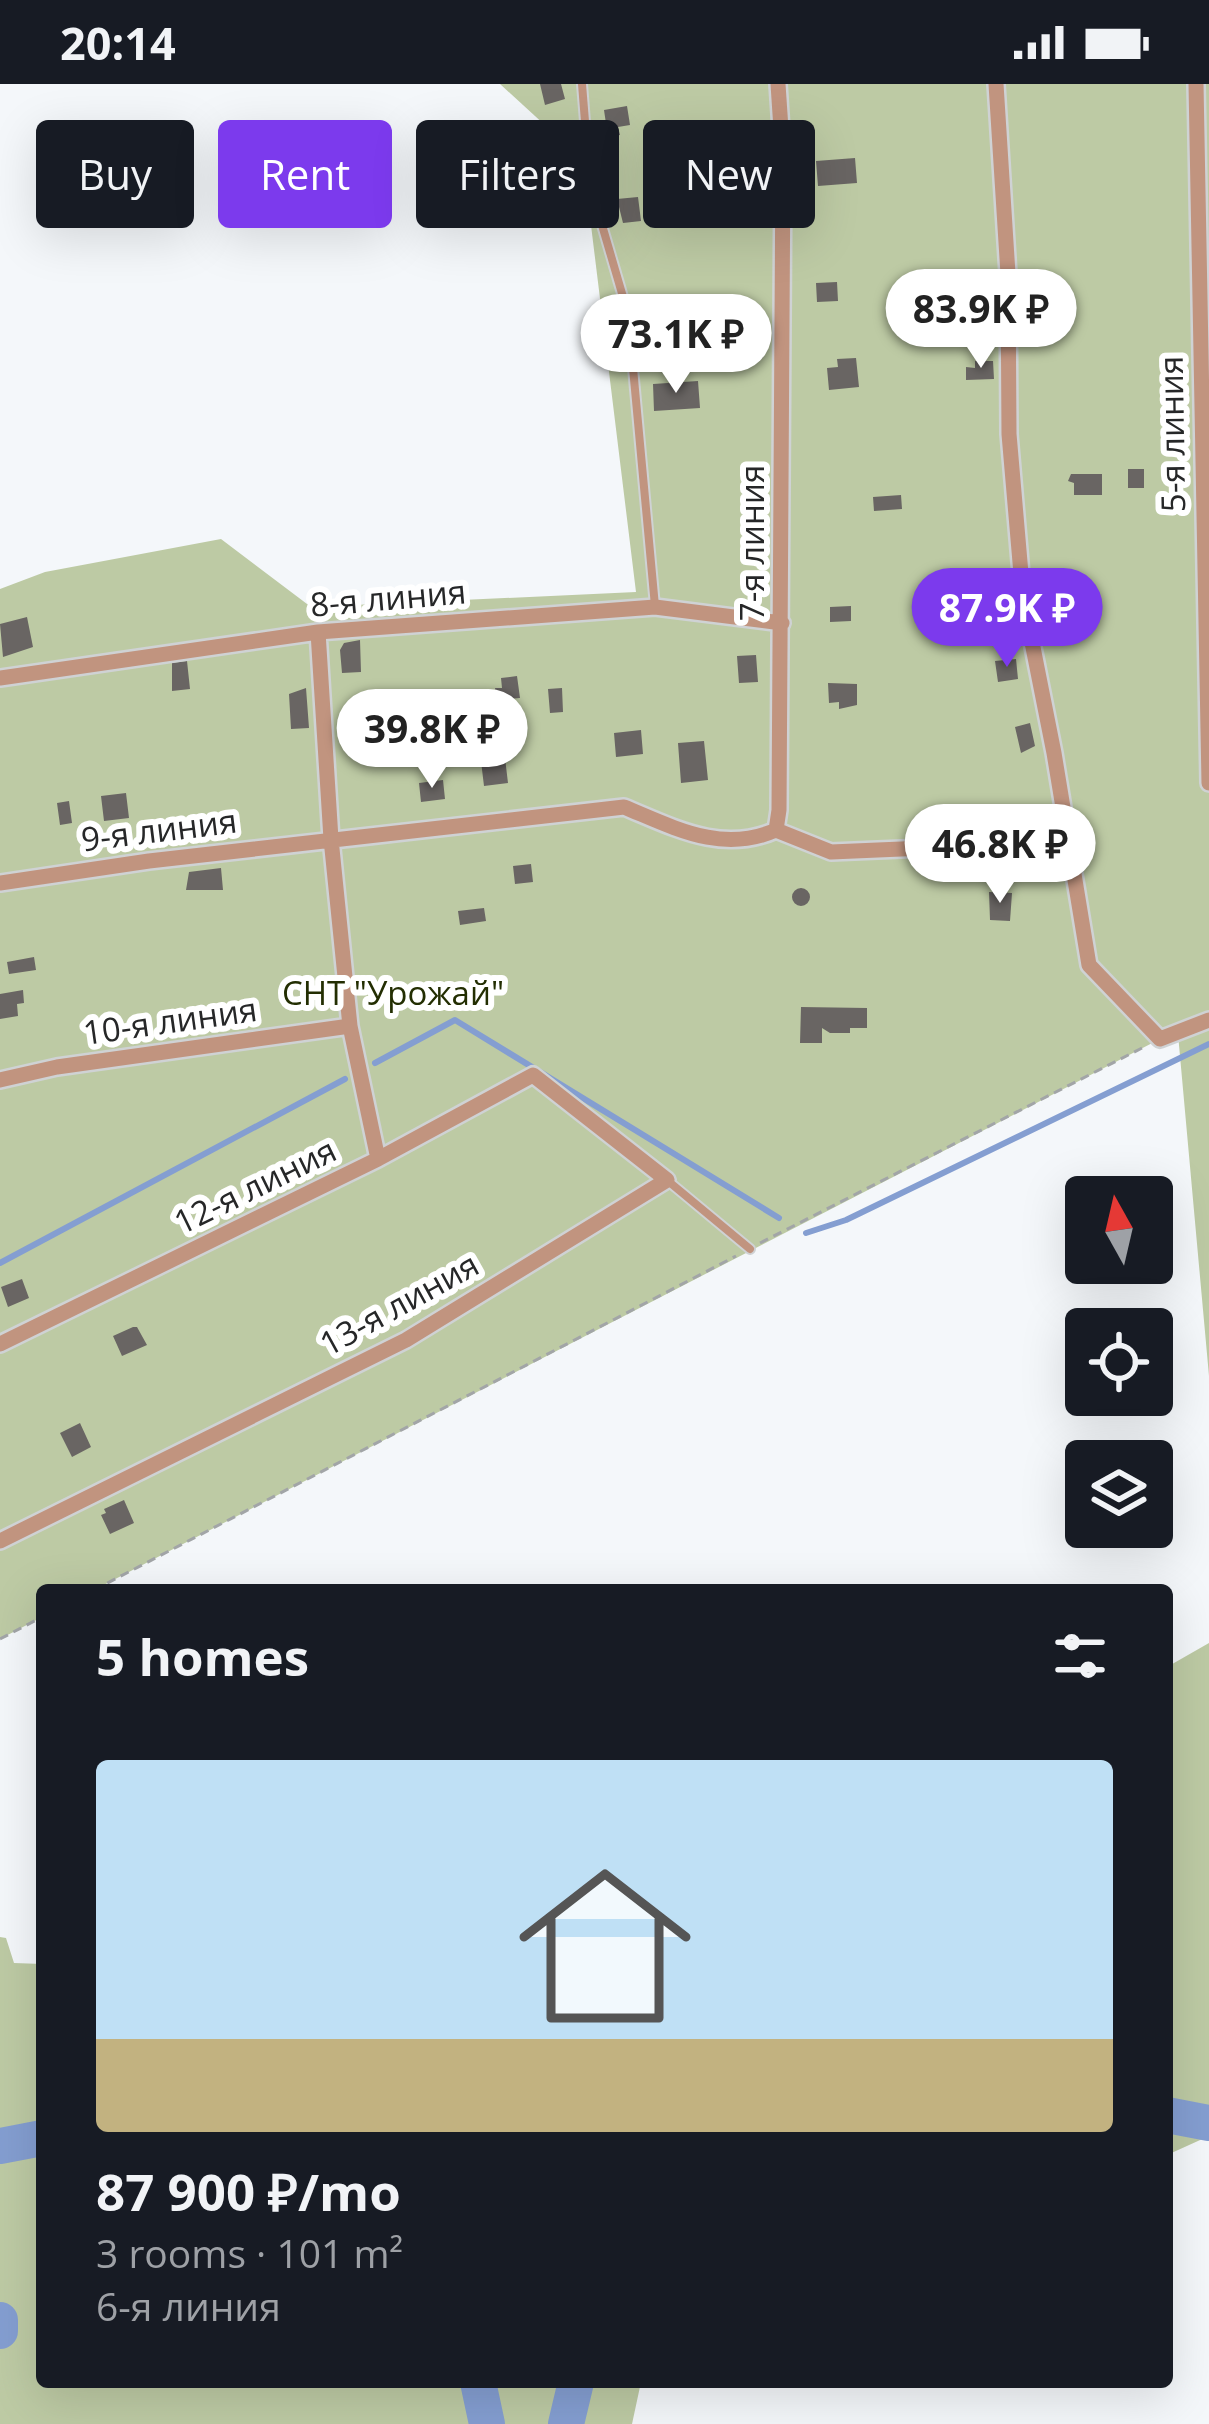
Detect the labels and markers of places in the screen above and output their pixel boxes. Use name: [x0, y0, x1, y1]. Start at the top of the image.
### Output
pin: 83.9K ₽: [870, 269, 1092, 371]
pin: 73.1K ₽: [565, 294, 787, 396]
pin: 87.9K ₽: [896, 568, 1118, 670]
pin: 39.8K ₽: [321, 689, 543, 791]
pin: 46.8K ₽: [889, 804, 1111, 906]

